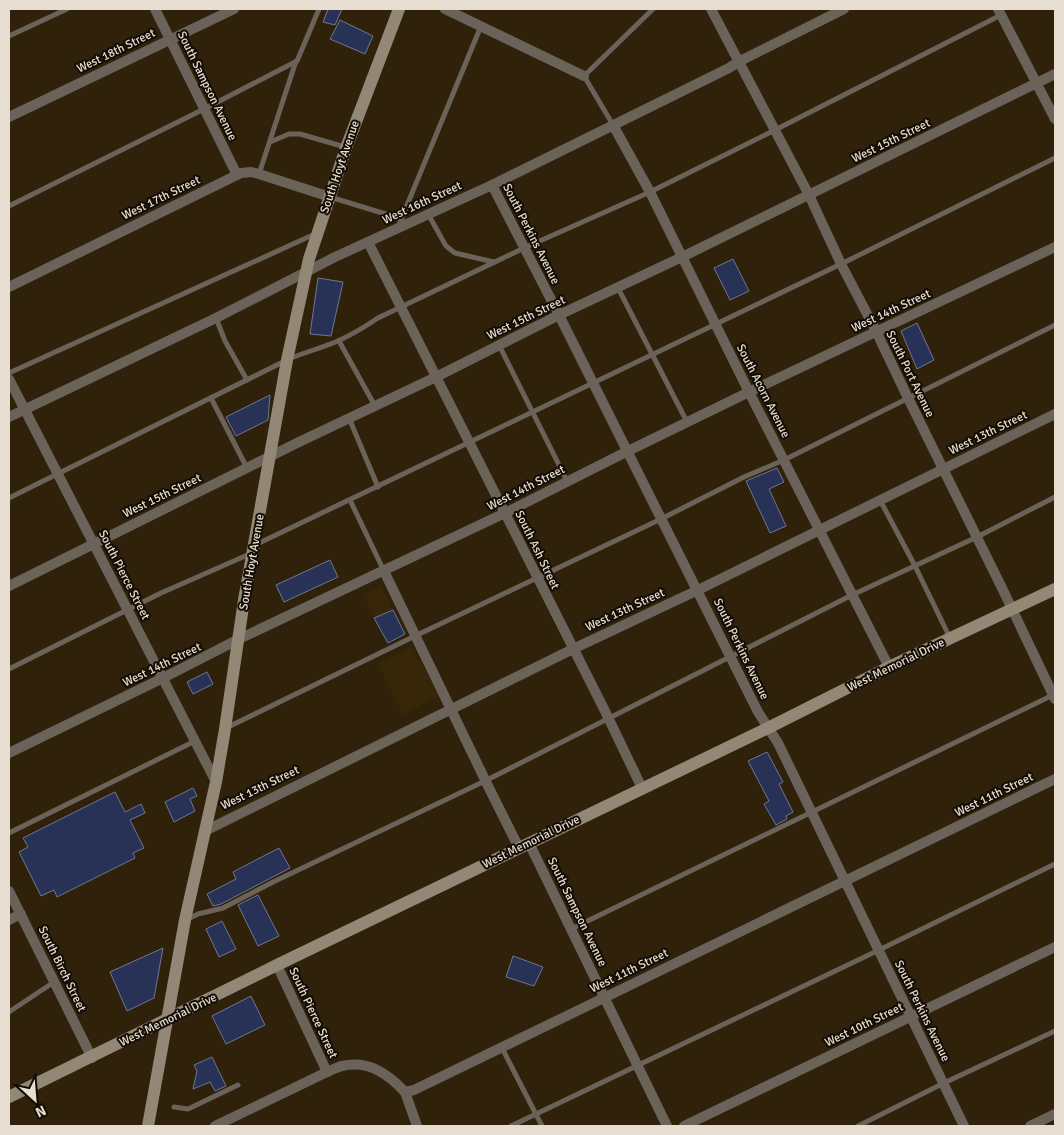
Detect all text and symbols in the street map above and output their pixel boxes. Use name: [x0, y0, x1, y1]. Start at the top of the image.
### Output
street label: West 18th Street: [74, 26, 158, 76]
street label: South Sampson Avenue: [174, 29, 240, 143]
street label: West 15th Street: [849, 116, 933, 166]
street label: South Hoyt Avenue: [317, 119, 363, 215]
street label: West 17th Street: [119, 173, 203, 223]
street label: West 16th Street: [380, 178, 464, 228]
street label: South Perkins Avenue: [499, 181, 563, 287]
street label: West 14th Street: [849, 286, 933, 336]
street label: West 15th Street: [484, 293, 568, 343]
street label: South Port Avenue: [883, 328, 937, 420]
street label: South Acorn Avenue: [733, 342, 793, 440]
street label: West 13th Street: [946, 408, 1030, 458]
street label: West 14th Street: [485, 462, 567, 514]
street label: West 15th Street: [120, 471, 204, 521]
street label: South Ash Street: [511, 508, 563, 592]
street label: South Hoyt Avenue: [236, 513, 268, 611]
street label: South Pierce Street: [95, 528, 153, 622]
street label: West 13th Street: [583, 585, 667, 635]
street label: South Perkins Avenue: [710, 596, 772, 702]
street label: West Memorial Drive: [845, 635, 947, 695]
street label: West 14th Street: [120, 640, 204, 690]
street label: West 13th Street: [218, 763, 302, 813]
street label: West 11th Street: [952, 770, 1036, 820]
street label: West Memorial Drive: [480, 812, 582, 872]
street label: South Sampson Avenue: [544, 855, 610, 969]
street label: South Birch Street: [35, 924, 89, 1014]
street label: West 11th Street: [587, 946, 671, 996]
street label: South Perkins Avenue: [891, 958, 953, 1064]
street label: South Pierce Street: [285, 965, 341, 1061]
street label: West Memorial Drive: [117, 990, 219, 1050]
street label: West 10th Street: [822, 1000, 906, 1050]
north arrow: [10, 1075, 60, 1125]
text: N: [32, 1101, 49, 1121]

